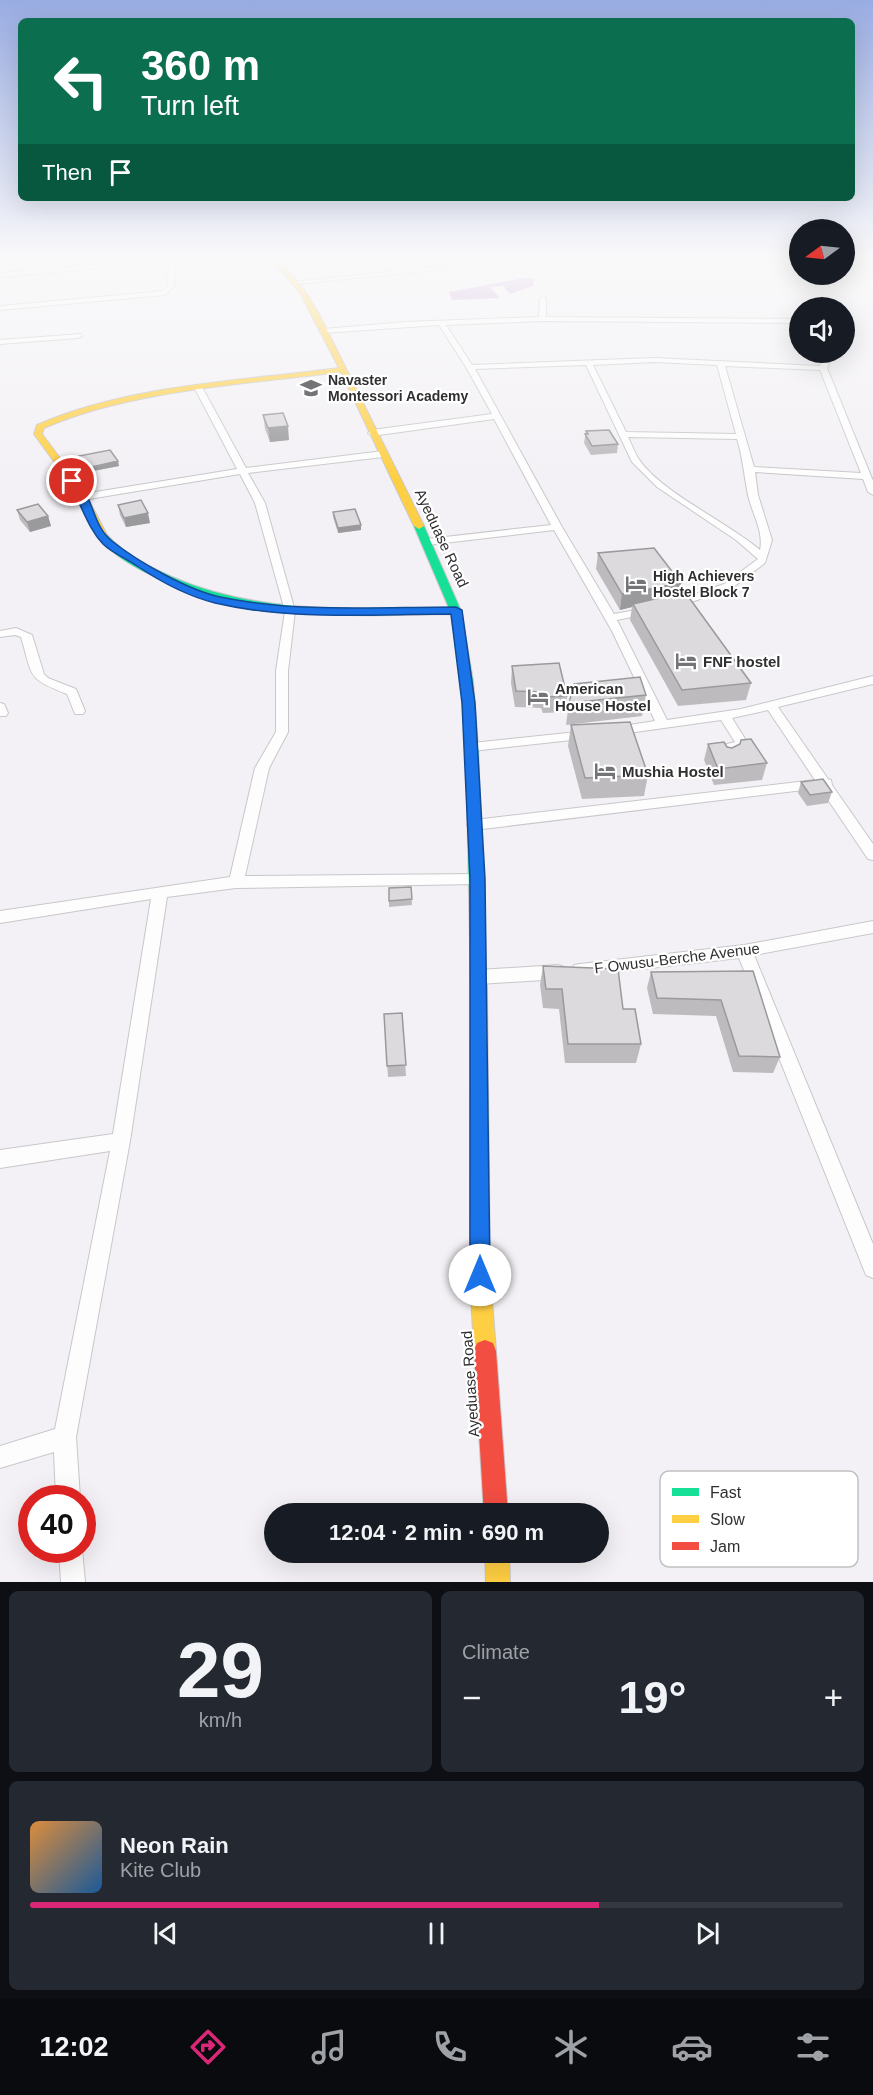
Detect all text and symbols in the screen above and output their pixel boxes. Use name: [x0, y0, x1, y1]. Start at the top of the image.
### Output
icon: left: [42, 42, 120, 120]
text: 360 m: [141, 42, 260, 89]
text: Turn left: [141, 91, 239, 121]
icon: arrive: [104, 156, 137, 189]
text: Then: [42, 160, 92, 185]
north arrow: [789, 219, 855, 285]
map controls: [789, 219, 855, 363]
button: sound: [789, 297, 855, 363]
place label: Navaster Montessori Academy: [328, 372, 469, 404]
school or university icon: Navaster Montessori Academy: [299, 376, 323, 400]
pin: [46, 455, 97, 506]
icon: arrive: [55, 464, 88, 497]
street label: Ayeduase Road: [412, 486, 472, 590]
place label: High Achievers Hostel Block 7: [653, 568, 755, 600]
hotel icon: High Achievers Hostel Block 7: [624, 572, 648, 596]
hotel icon: FNF hostel: [674, 649, 698, 673]
place label: FNF hostel: [703, 653, 781, 670]
place label: American House Hostel: [555, 680, 651, 714]
hotel icon: American House Hostel: [526, 685, 550, 709]
hotel icon: Mushia Hostel: [593, 759, 617, 783]
place label: Mushia Hostel: [622, 763, 724, 780]
street label: F Owusu-Berche Avenue: [593, 939, 761, 977]
position arrow: [448, 1243, 512, 1307]
street label: Ayeduase Road: [458, 1330, 482, 1438]
legend: [660, 1471, 858, 1567]
text: Fast: [710, 1484, 742, 1501]
speed limit sign: 40: [18, 1485, 96, 1563]
text: Slow: [710, 1511, 745, 1528]
text: 12:04 · 2 min · 690 m: [329, 1520, 544, 1545]
text: Jam: [710, 1538, 740, 1555]
text: 29: [177, 1626, 264, 1714]
text: Climate: [462, 1641, 530, 1663]
text: 19°: [618, 1672, 687, 1723]
text: −: [462, 1679, 481, 1716]
text: +: [824, 1679, 843, 1716]
text: km/h: [199, 1709, 242, 1731]
text: Neon Rain: [120, 1833, 229, 1858]
text: Kite Club: [120, 1859, 201, 1881]
icon: previous: [149, 1917, 182, 1950]
icon: pause: [420, 1917, 453, 1950]
icon: next: [691, 1917, 724, 1950]
icon: directions: [187, 2026, 229, 2068]
icon: music: [308, 2026, 350, 2068]
icon: phone: [429, 2026, 471, 2068]
icon: climate: [550, 2026, 592, 2068]
icon: car: [671, 2026, 713, 2068]
icon: filters: [792, 2026, 834, 2068]
text: 12:02: [39, 2032, 108, 2062]

